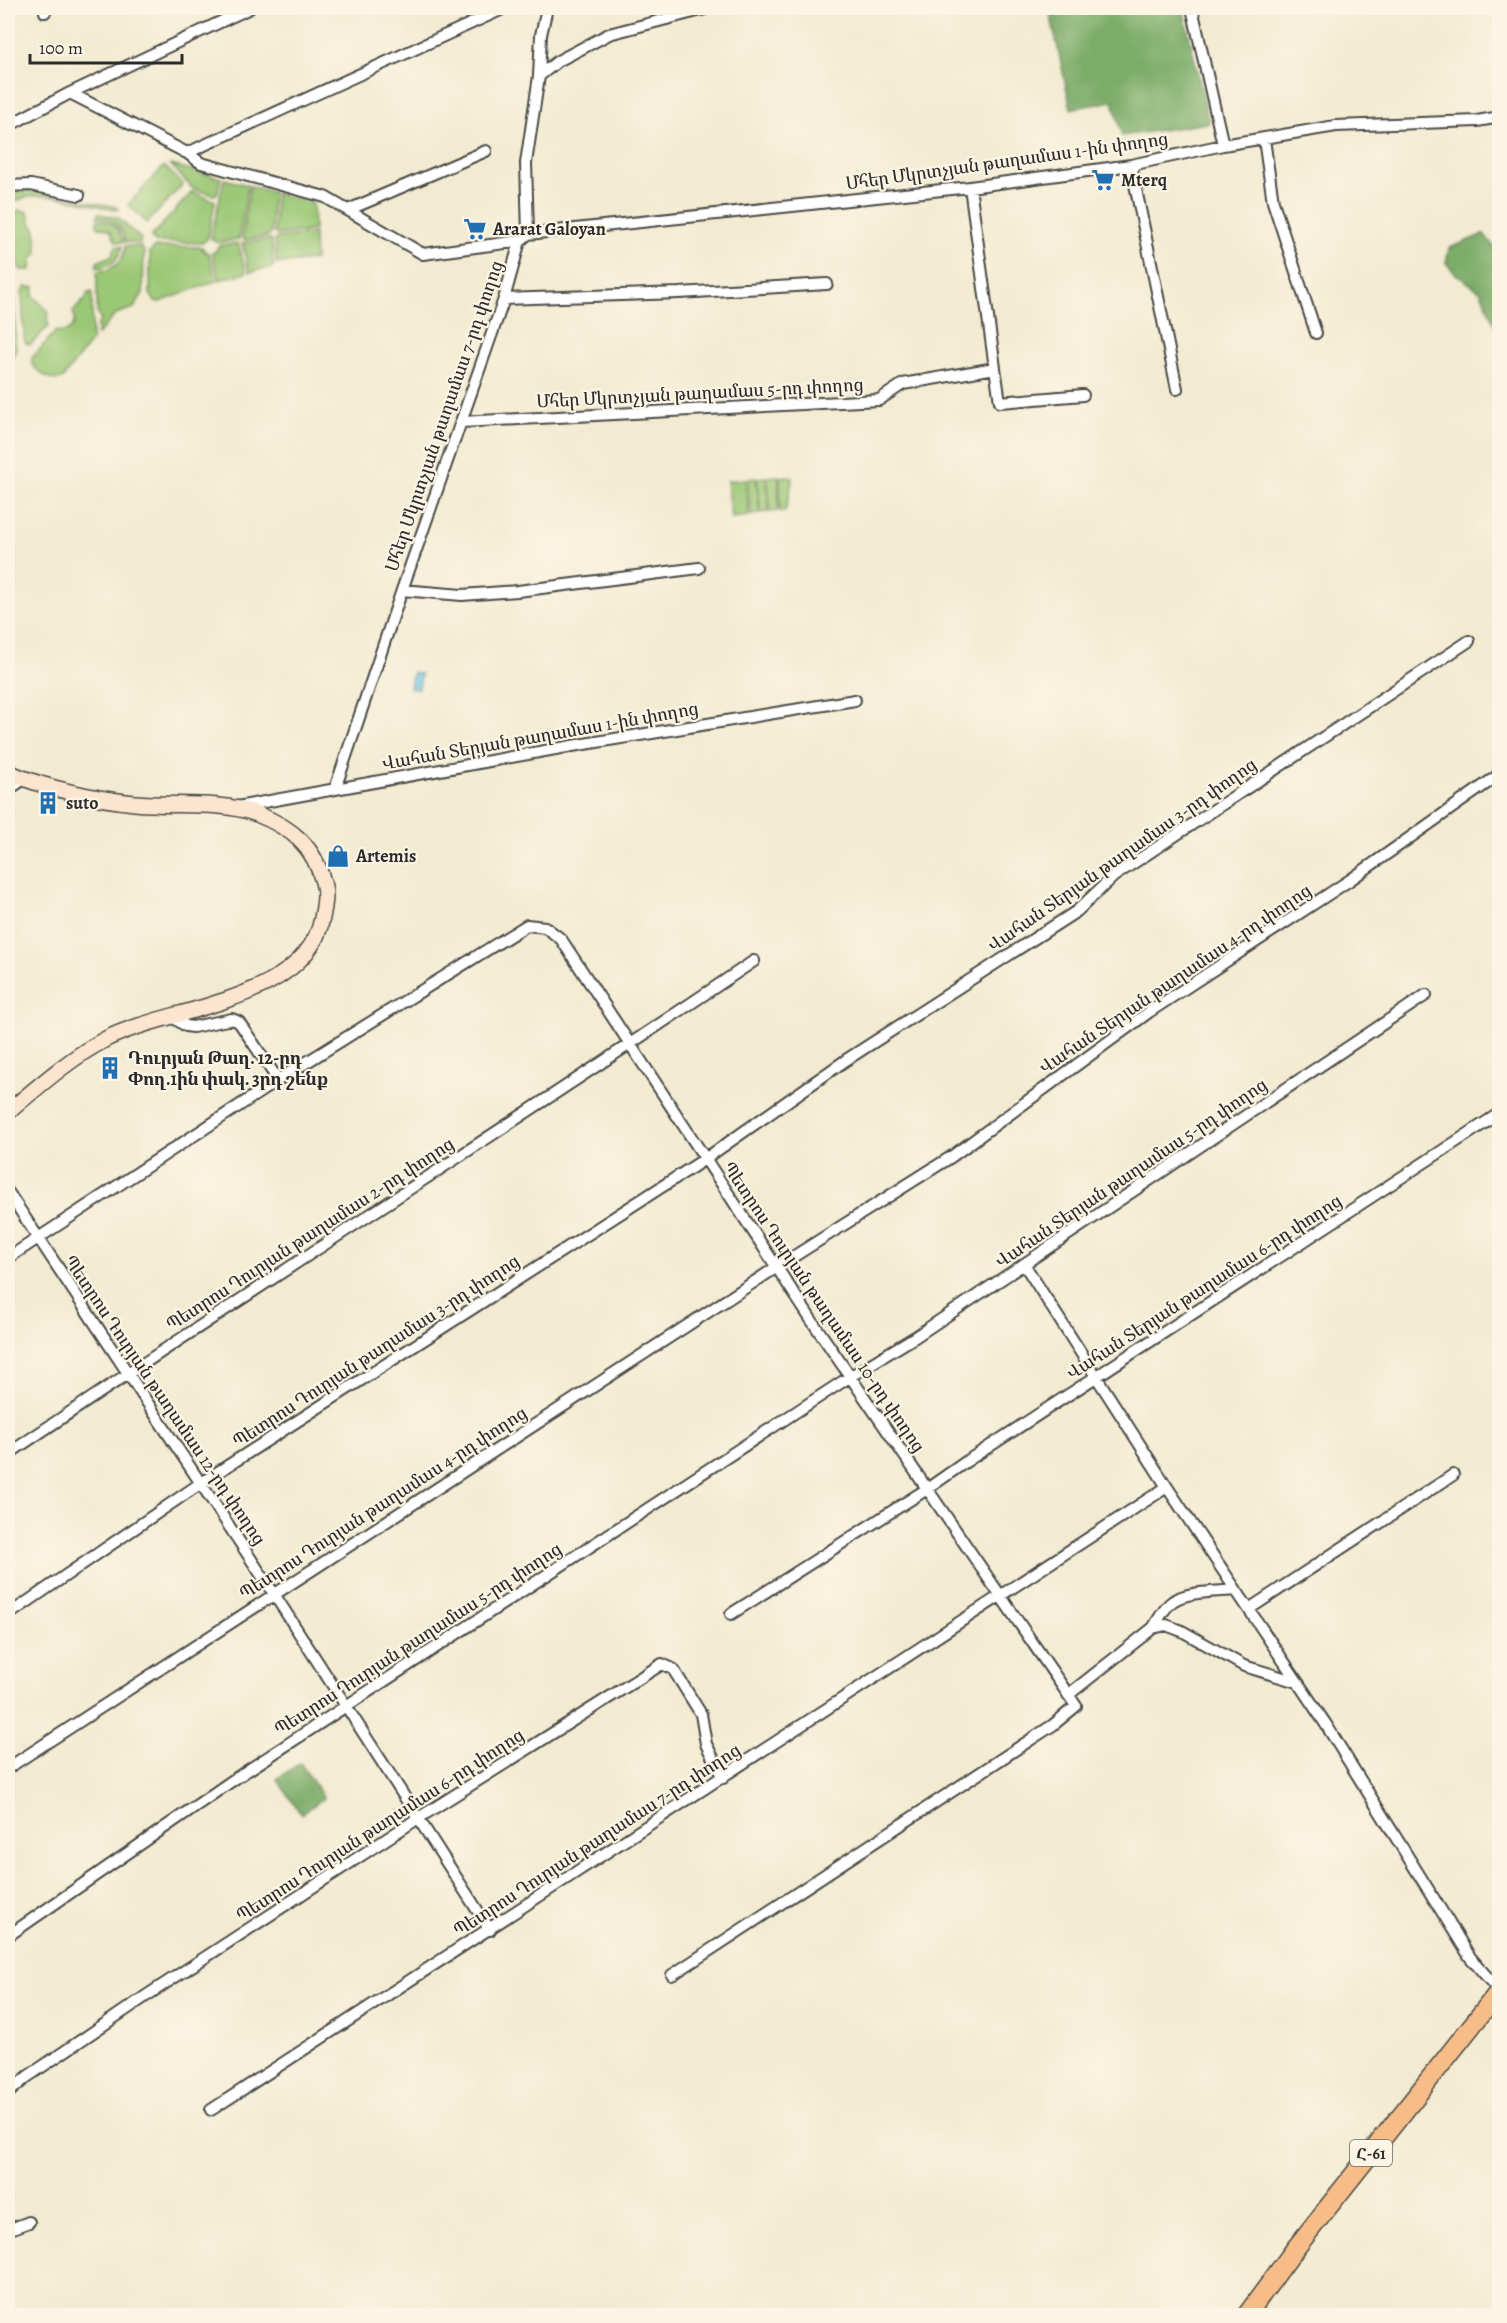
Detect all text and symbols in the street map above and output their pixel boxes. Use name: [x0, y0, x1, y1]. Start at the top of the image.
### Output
scale bar: [30, 27, 182, 65]
text: 100 m: [39, 36, 83, 60]
street label: Մհեր Մկրտչյան թաղամաս 1-ին փողոց: [844, 126, 1170, 196]
supermarket icon: Mterq: [1090, 167, 1116, 193]
place label: Mterq: [1121, 168, 1168, 192]
supermarket icon: Ararat Galoyan: [462, 216, 488, 242]
place label: Ararat Galoyan: [492, 217, 606, 241]
street label: Մհեր Մկրտչյան թաղամաս 7-րդ փողոց: [379, 257, 509, 575]
street label: Մհեր Մկրտչյան թաղամաս 5-րդ փողոց: [536, 372, 864, 414]
street label: Վահան Տերյան թաղամաս 1-ին փողոց: [380, 696, 700, 776]
street label: Վահան Տերյան թաղամաս 3-րդ փողոց: [983, 752, 1261, 958]
building icon: suto: [35, 790, 61, 816]
place label: suto: [66, 791, 98, 815]
shop icon: Artemis: [325, 843, 351, 869]
place label: Artemis: [355, 844, 416, 868]
street label: Վահան Տերյան թաղամաս 4-րդ փողոց: [1034, 879, 1316, 1079]
place label: Դուրյան Թաղ. 12-րդ Փող.1ին փակ․ 3րդ շենք: [128, 1046, 328, 1091]
building icon: Դուրյան Թաղ. 12-րդ Փող.1ին փակ․ 3րդ շենք: [97, 1055, 123, 1081]
street label: Վահան Տերյան թաղամաս 5-րդ փողոց: [990, 1073, 1272, 1273]
street label: Պետրոս Դուրյան թաղամաս 2-րդ փողոց: [161, 1132, 459, 1336]
street label: Պետրոս Դուրյան թաղամաս 10-րդ փողոց: [717, 1157, 931, 1457]
street label: Վահան Տերյան թաղամաս 6-րդ փողոց: [1062, 1189, 1346, 1385]
street label: Պետրոս Դուրյան թաղամաս 3-րդ փողոց: [228, 1249, 524, 1453]
street label: Պետրոս Դուրյան թաղամաս 12-րդ փողոց: [59, 1250, 271, 1550]
street label: Պետրոս Դուրյան թաղամաս 4-րդ փողոց: [235, 1401, 531, 1605]
street label: Պետրոս Դուրյան թաղամաս 5-րդ փողոց: [270, 1537, 566, 1741]
street label: Պետրոս Դուրյան թաղամաս 6-րդ փողոց: [232, 1723, 528, 1927]
street label: Պետրոս Դուրյան թաղամաս 7-րդ փողոց: [449, 1738, 745, 1942]
road number: Հ-61: [1350, 2140, 1392, 2166]

